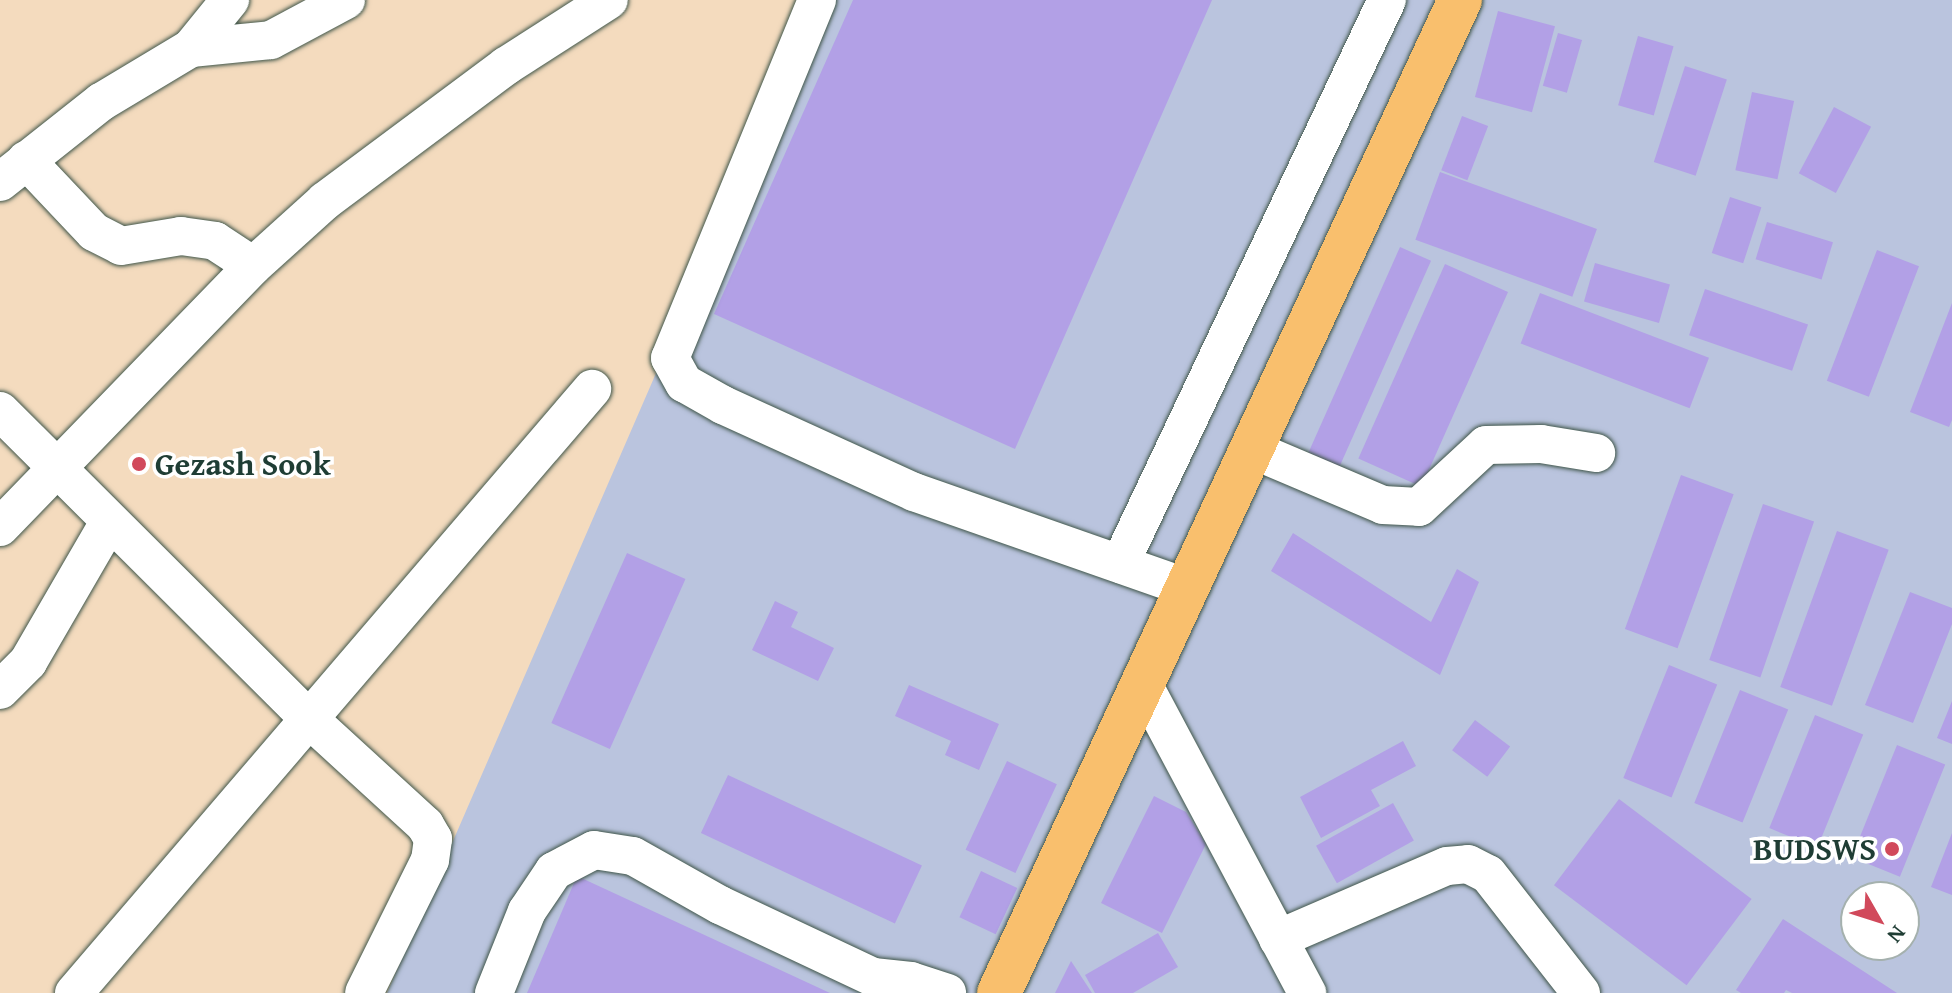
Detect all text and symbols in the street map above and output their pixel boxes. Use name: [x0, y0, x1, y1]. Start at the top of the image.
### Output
place label: Gezash Sook: [155, 445, 331, 483]
marker: Gezash Sook: [130, 455, 148, 473]
place label: BUDSWS: [1753, 830, 1876, 868]
marker: BUDSWS: [1883, 840, 1901, 858]
north arrow: [1840, 881, 1920, 961]
text: N: [1880, 919, 1914, 951]

